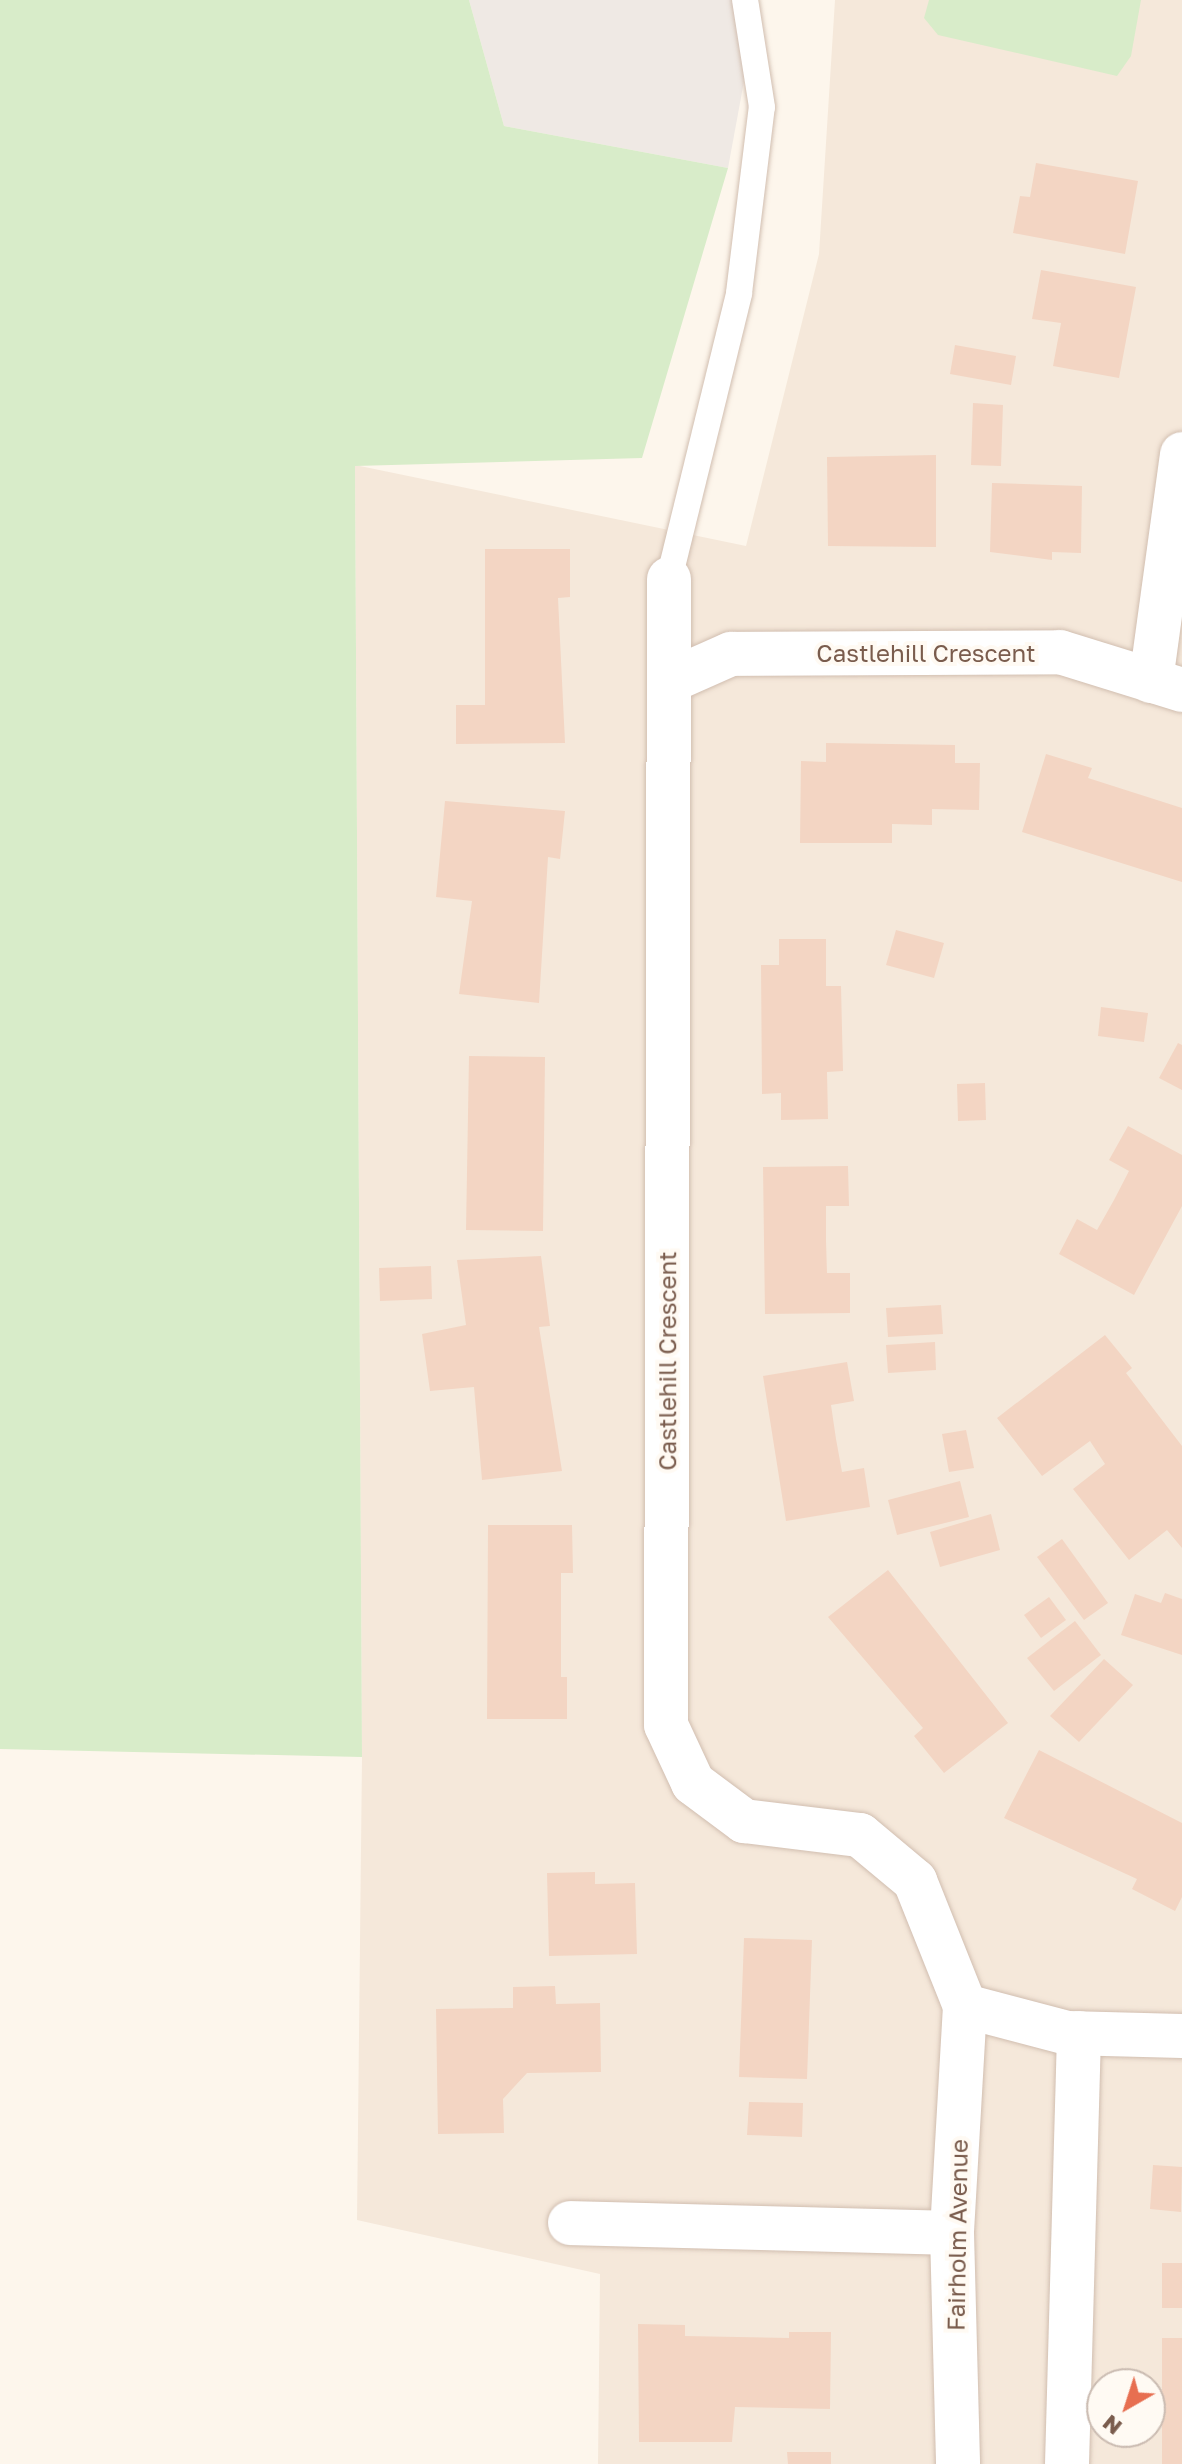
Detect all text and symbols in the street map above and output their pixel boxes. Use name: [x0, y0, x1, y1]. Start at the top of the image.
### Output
street label: Castlehill Crescent: [816, 639, 1036, 667]
street label: Castlehill Crescent: [653, 1251, 681, 1471]
street label: Fairholm Avenue: [941, 2139, 973, 2331]
north arrow: [1086, 2368, 1166, 2448]
text: N: [1097, 2410, 1127, 2441]

